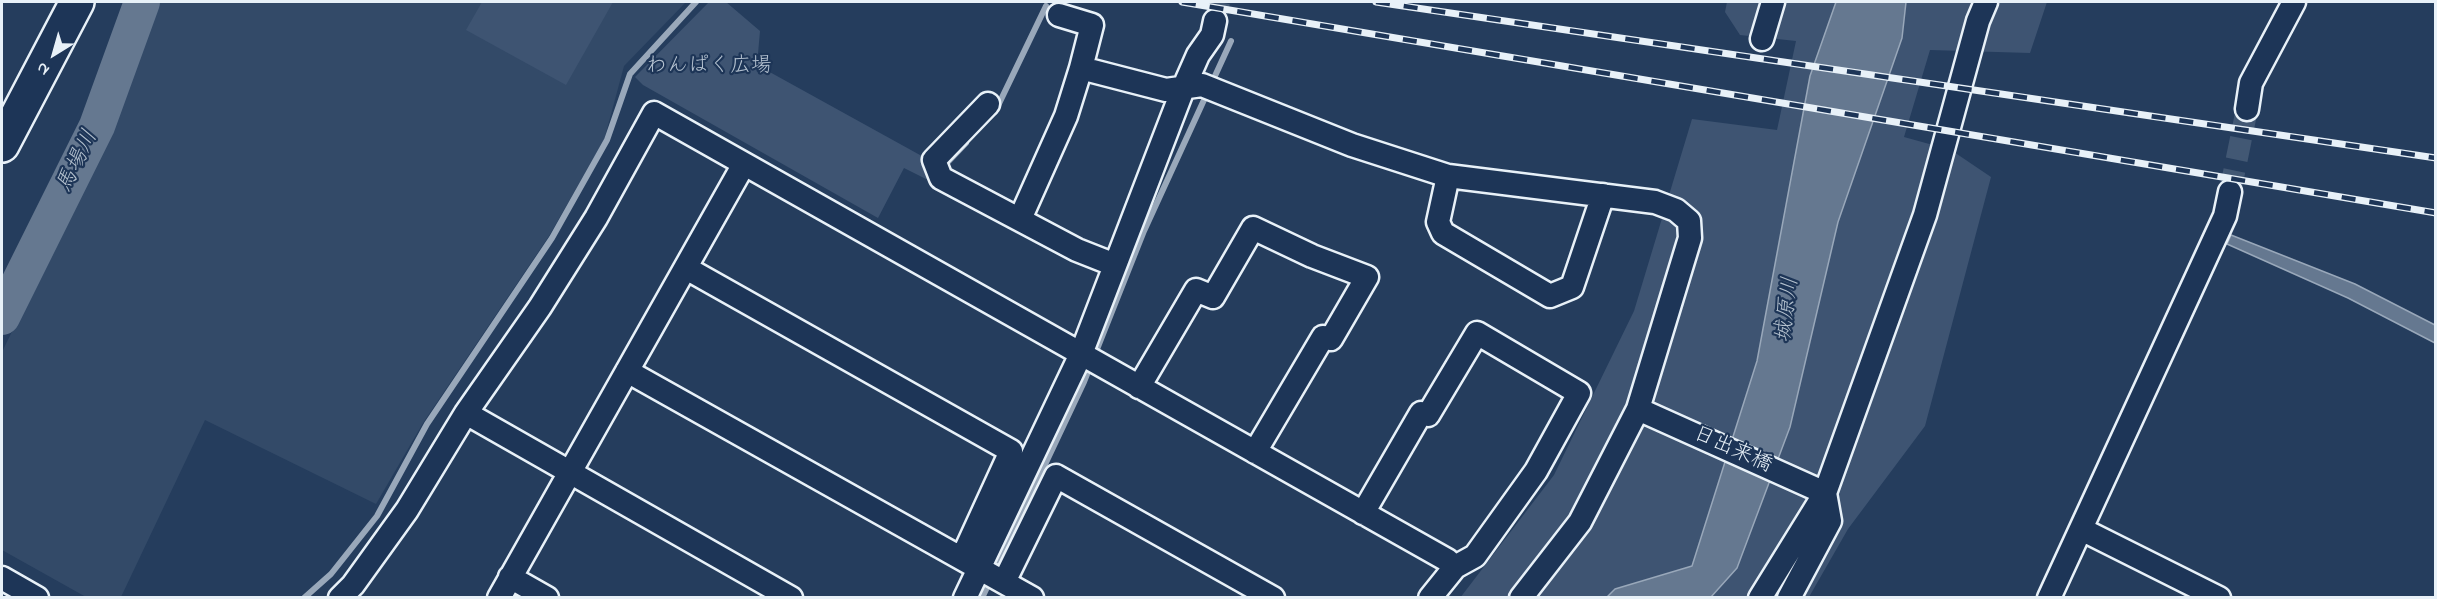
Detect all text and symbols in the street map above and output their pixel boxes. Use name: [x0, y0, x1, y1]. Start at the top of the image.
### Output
north arrow: [24, 24, 84, 84]
park label: わんぱく広場: [646, 55, 772, 81]
text: N: [32, 56, 55, 81]
water label: 馬場川: [53, 127, 105, 197]
water label: 城原川: [1772, 276, 1806, 344]
street label: 日出来橋: [1689, 422, 1775, 480]

